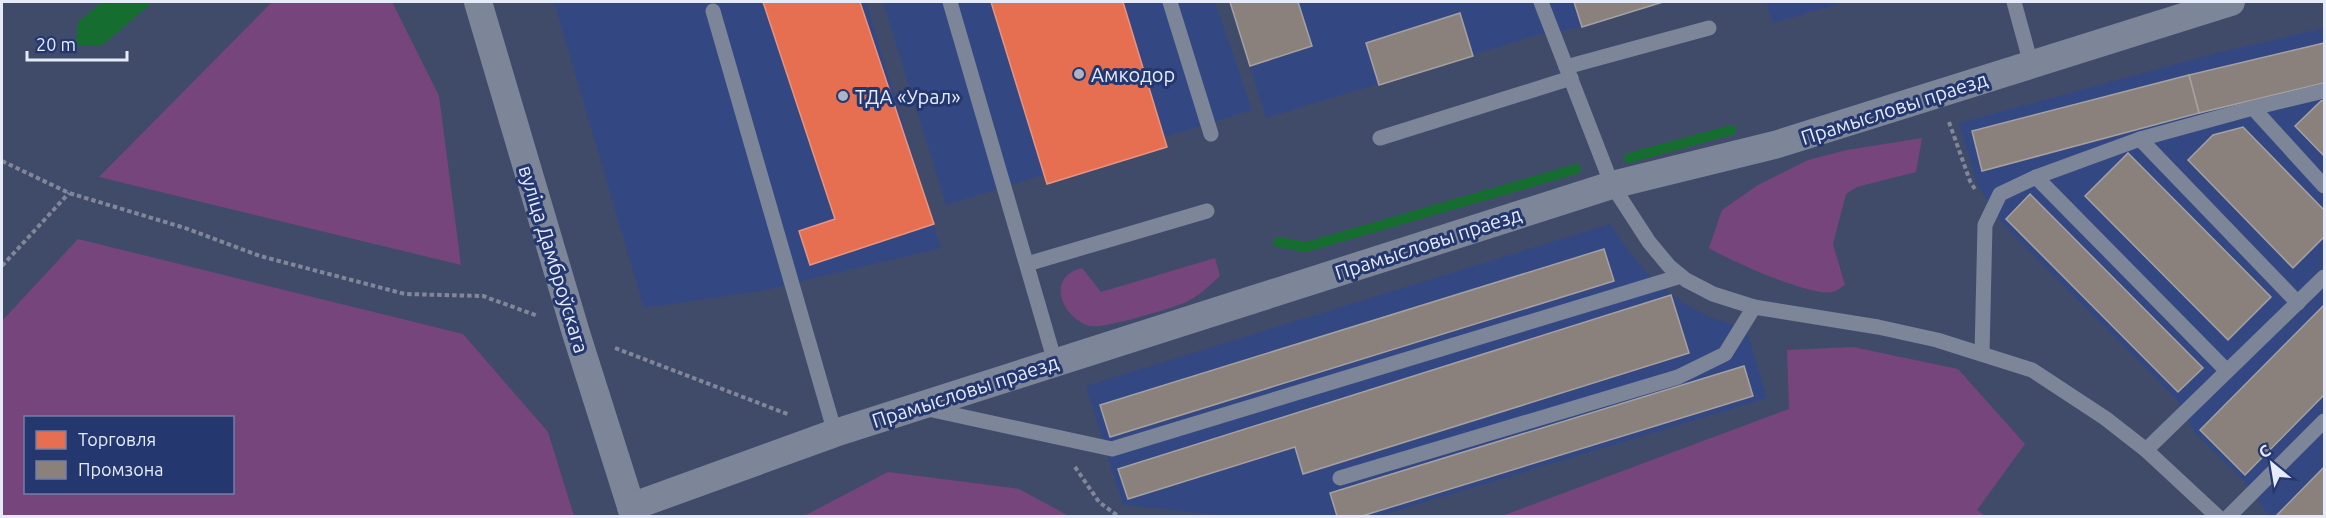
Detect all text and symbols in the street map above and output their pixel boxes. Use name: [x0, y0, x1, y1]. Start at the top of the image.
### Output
scale bar: [27, 24, 128, 62]
text: 20 m: [36, 34, 76, 54]
place label: Амкодор: [1091, 63, 1175, 86]
marker: Амкодор: [1072, 67, 1086, 81]
street label: Прамысловы праезд: [1798, 67, 1990, 149]
place label: ТДА «Урал»: [855, 85, 961, 108]
marker: ТДА «Урал»: [836, 89, 850, 103]
street label: вуліца Дамброўскага: [514, 162, 594, 356]
street label: Прамысловы праезд: [1332, 202, 1524, 284]
street label: Прамысловы праезд: [869, 350, 1061, 432]
legend: [24, 416, 234, 494]
text: Торговля: [78, 429, 156, 449]
north arrow: [2242, 434, 2302, 494]
text: С: [2256, 441, 2273, 461]
text: Промзона: [78, 459, 163, 479]

